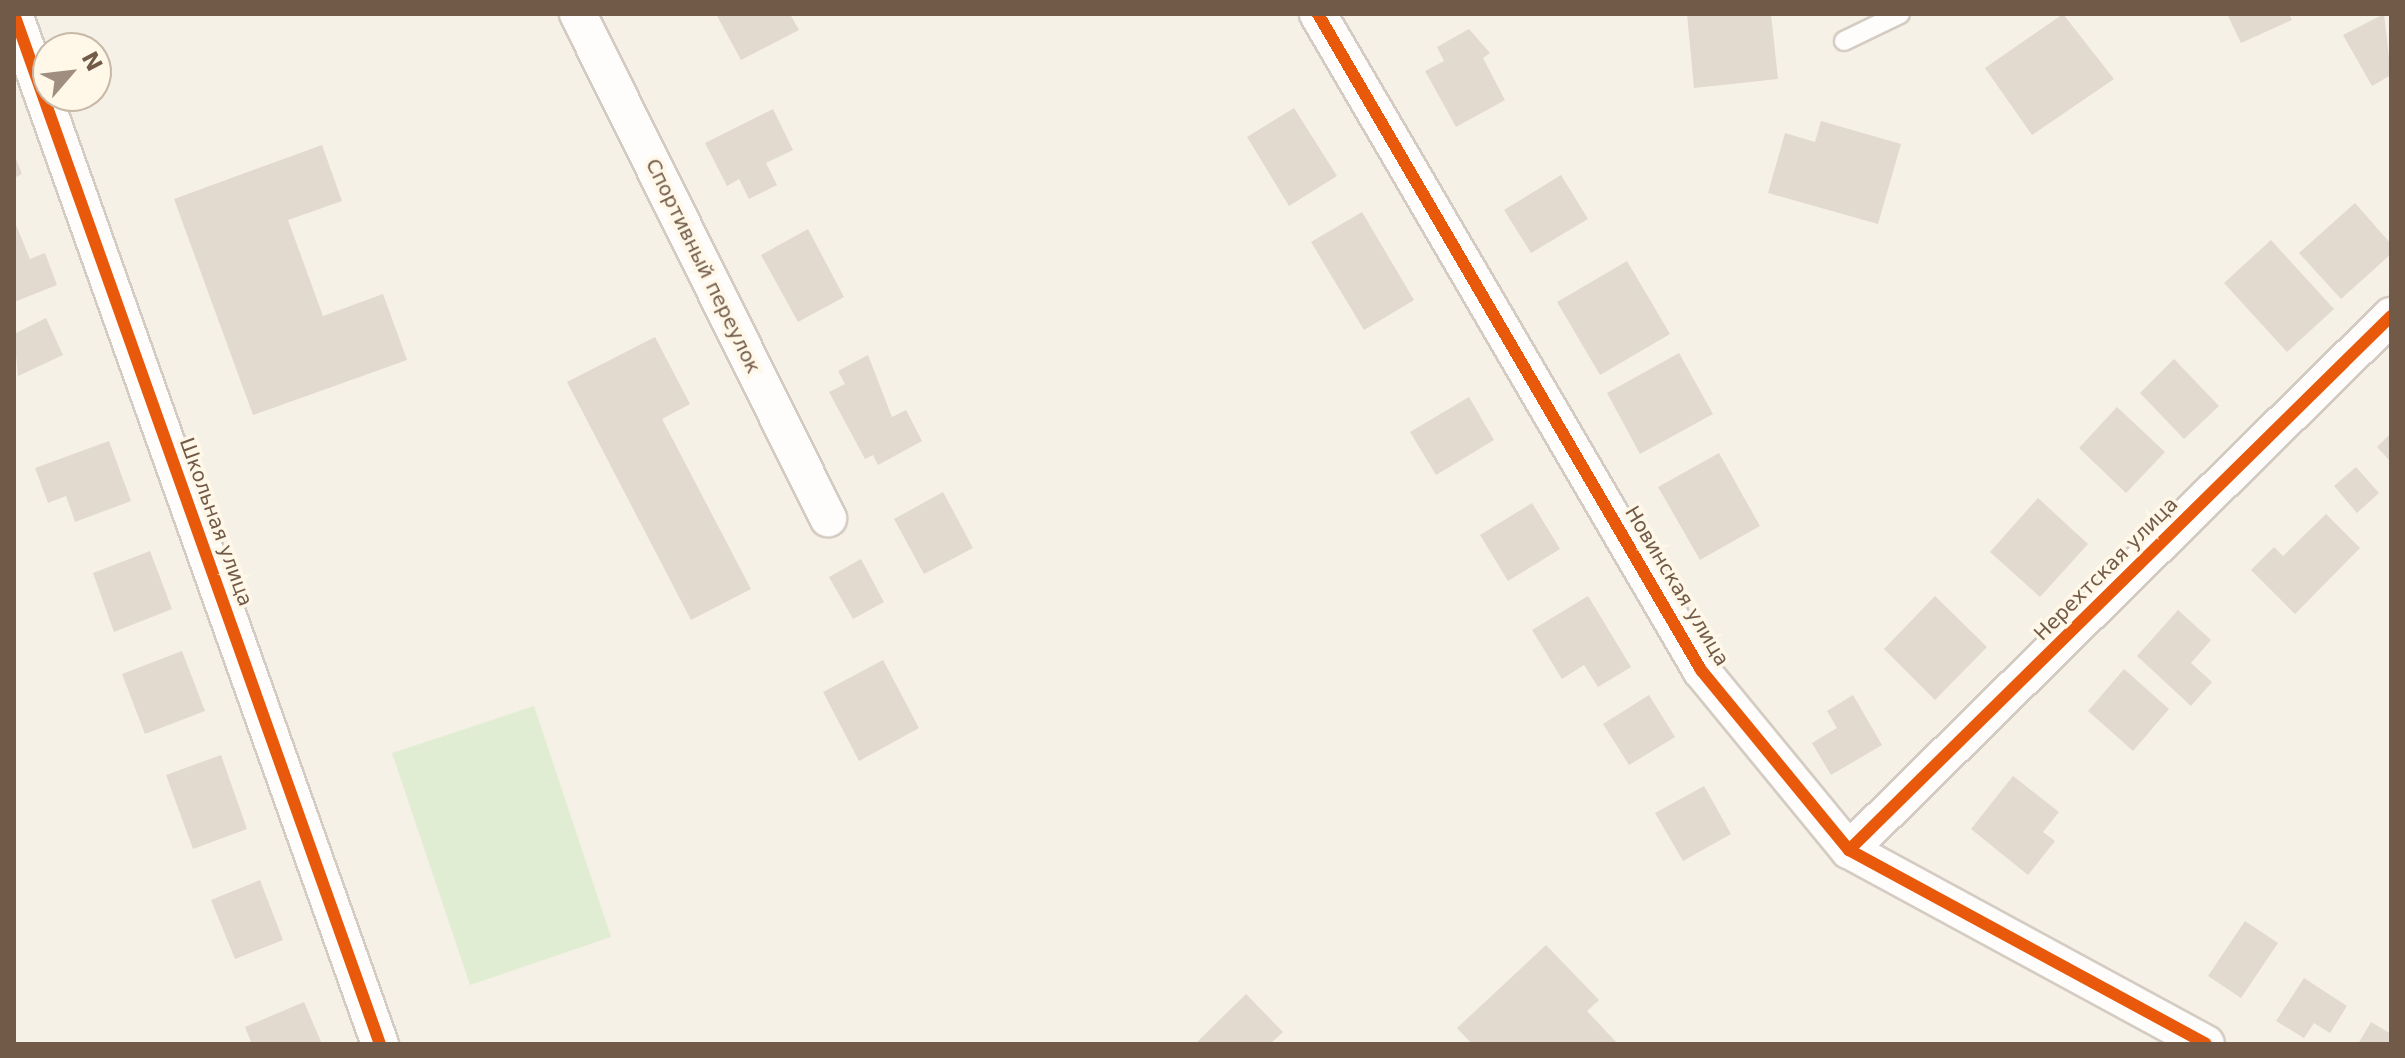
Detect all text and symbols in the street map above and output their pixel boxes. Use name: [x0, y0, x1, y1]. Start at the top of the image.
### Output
north arrow: [32, 32, 112, 112]
text: N: [77, 47, 107, 75]
street label: Спортивный переулок: [640, 155, 766, 377]
street label: Школьная улица: [174, 435, 258, 609]
street label: Нерехтская улица: [2029, 492, 2183, 646]
street label: Новинская улица: [1620, 502, 1734, 670]

